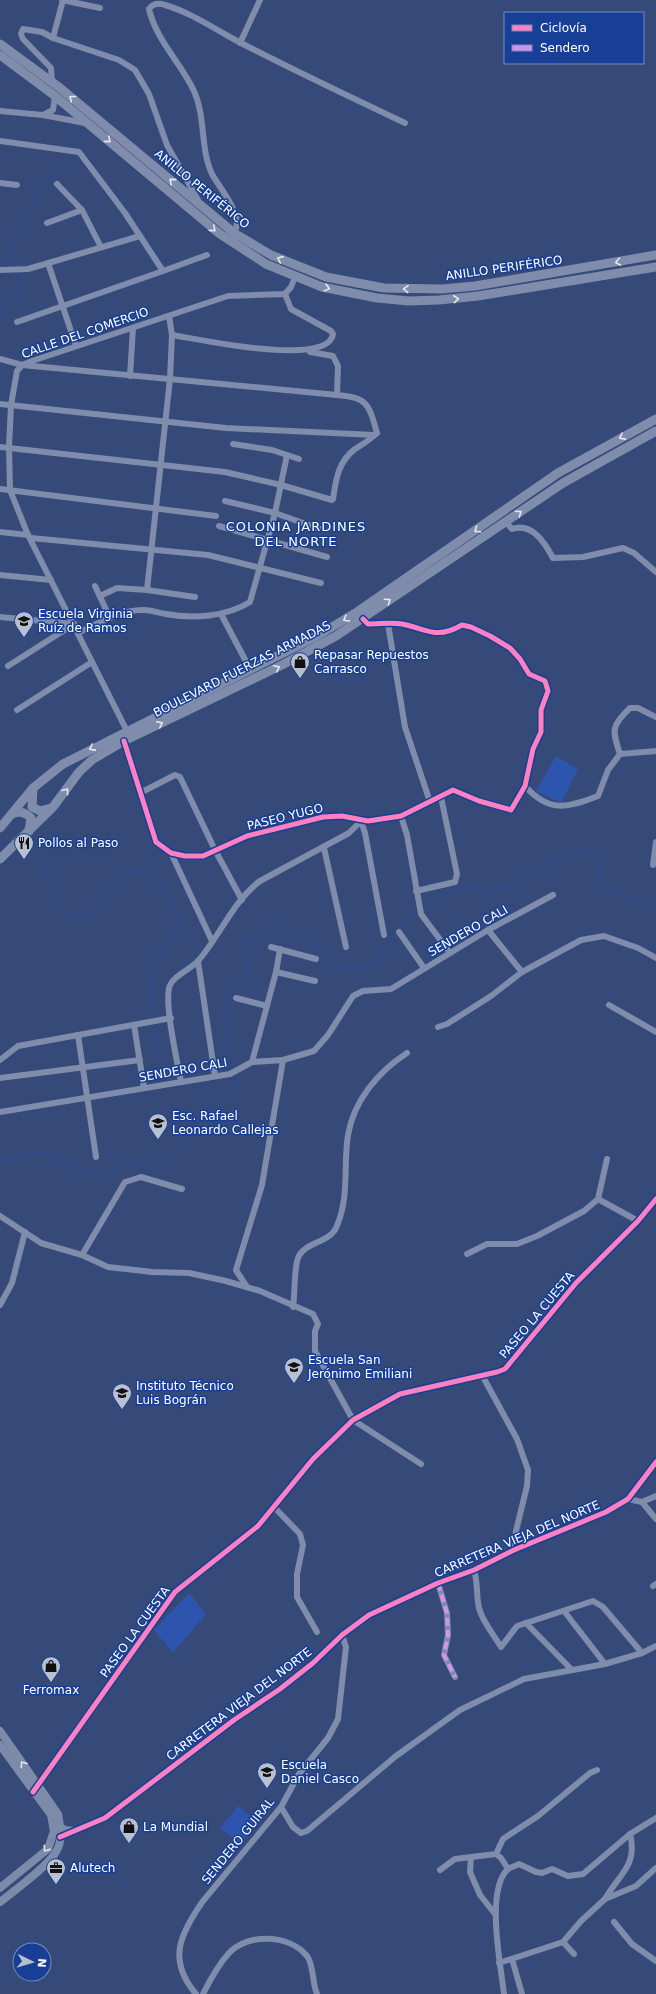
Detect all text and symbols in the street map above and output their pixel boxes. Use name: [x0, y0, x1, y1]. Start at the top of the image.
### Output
legend: [504, 12, 644, 64]
text: Ciclovía: [540, 21, 587, 35]
text: Sendero: [540, 41, 590, 55]
one-way arrow: [70, 96, 77, 103]
one-way arrow: [103, 135, 110, 142]
street label: ANILLO PERIFÉRICO: [152, 146, 253, 232]
one-way arrow: [169, 179, 177, 186]
one-way arrow: [208, 224, 215, 231]
street label: ANILLO PERIFÉRICO: [445, 252, 563, 283]
one-way arrow: [277, 256, 284, 264]
one-way arrow: [614, 257, 621, 266]
one-way arrow: [324, 283, 331, 292]
one-way arrow: [403, 285, 409, 294]
one-way arrow: [453, 294, 459, 303]
street label: CALLE DEL COMERCIO: [20, 305, 150, 361]
one-way arrow: [618, 433, 626, 440]
one-way arrow: [515, 510, 522, 518]
district label: COLONIA JARDINES DEL NORTE: [226, 519, 366, 549]
one-way arrow: [474, 525, 481, 533]
one-way arrow: [384, 599, 391, 606]
place label: Escuela Virginia Ruíz de Ramos: [38, 607, 133, 635]
school or university icon: Escuela Virginia Ruíz de Ramos: [13, 610, 35, 638]
one-way arrow: [343, 614, 350, 621]
street label: BOULEVARD FUERZAS ARMADAS: [151, 618, 333, 720]
place label: Repasar Repuestos Carrasco: [314, 648, 429, 676]
shop icon: Repasar Repuestos Carrasco: [289, 651, 311, 679]
one-way arrow: [272, 665, 280, 673]
one-way arrow: [155, 721, 163, 729]
one-way arrow: [89, 744, 97, 751]
one-way arrow: [61, 788, 68, 795]
street label: PASEO YUGO: [245, 801, 325, 833]
restaurant icon: Pollos al Paso: [13, 832, 35, 860]
place label: Pollos al Paso: [38, 836, 118, 850]
street label: SENDERO CALI: [426, 903, 510, 959]
street label: SENDERO CALI: [138, 1055, 228, 1085]
place label: Esc. Rafael Leonardo Callejas: [172, 1109, 278, 1137]
school or university icon: Esc. Rafael Leonardo Callejas: [147, 1112, 169, 1140]
street label: PASEO LA CUESTA: [497, 1268, 578, 1361]
place label: Escuela San Jerónimo Emiliani: [307, 1353, 412, 1381]
school or university icon: Escuela San Jerónimo Emiliani: [283, 1356, 305, 1384]
place label: Instituto Técnico Luis Bográn: [136, 1379, 234, 1407]
school or university icon: Instituto Técnico Luis Bográn: [111, 1382, 133, 1410]
street label: CARRETERA VIEJA DEL NORTE: [432, 1498, 602, 1580]
street label: PASEO LA CUESTA: [97, 1583, 173, 1680]
street label: CARRETERA VIEJA DEL NORTE: [164, 1645, 314, 1763]
shop icon: Ferromax: [40, 1655, 62, 1683]
place label: Ferromax: [23, 1683, 79, 1697]
place label: Escuela Daniel Casco: [281, 1758, 359, 1786]
one-way arrow: [20, 1761, 28, 1768]
school or university icon: Escuela Daniel Casco: [256, 1761, 278, 1789]
street label: SENDERO GUIRAL: [199, 1795, 277, 1887]
shop icon: La Mundial: [118, 1816, 140, 1844]
place label: La Mundial: [143, 1820, 208, 1834]
one-way arrow: [43, 1845, 51, 1852]
office icon: Alutech: [45, 1857, 67, 1885]
place label: Alutech: [70, 1861, 115, 1875]
north arrow: [12, 1942, 52, 1982]
text: N: [35, 1958, 48, 1968]

